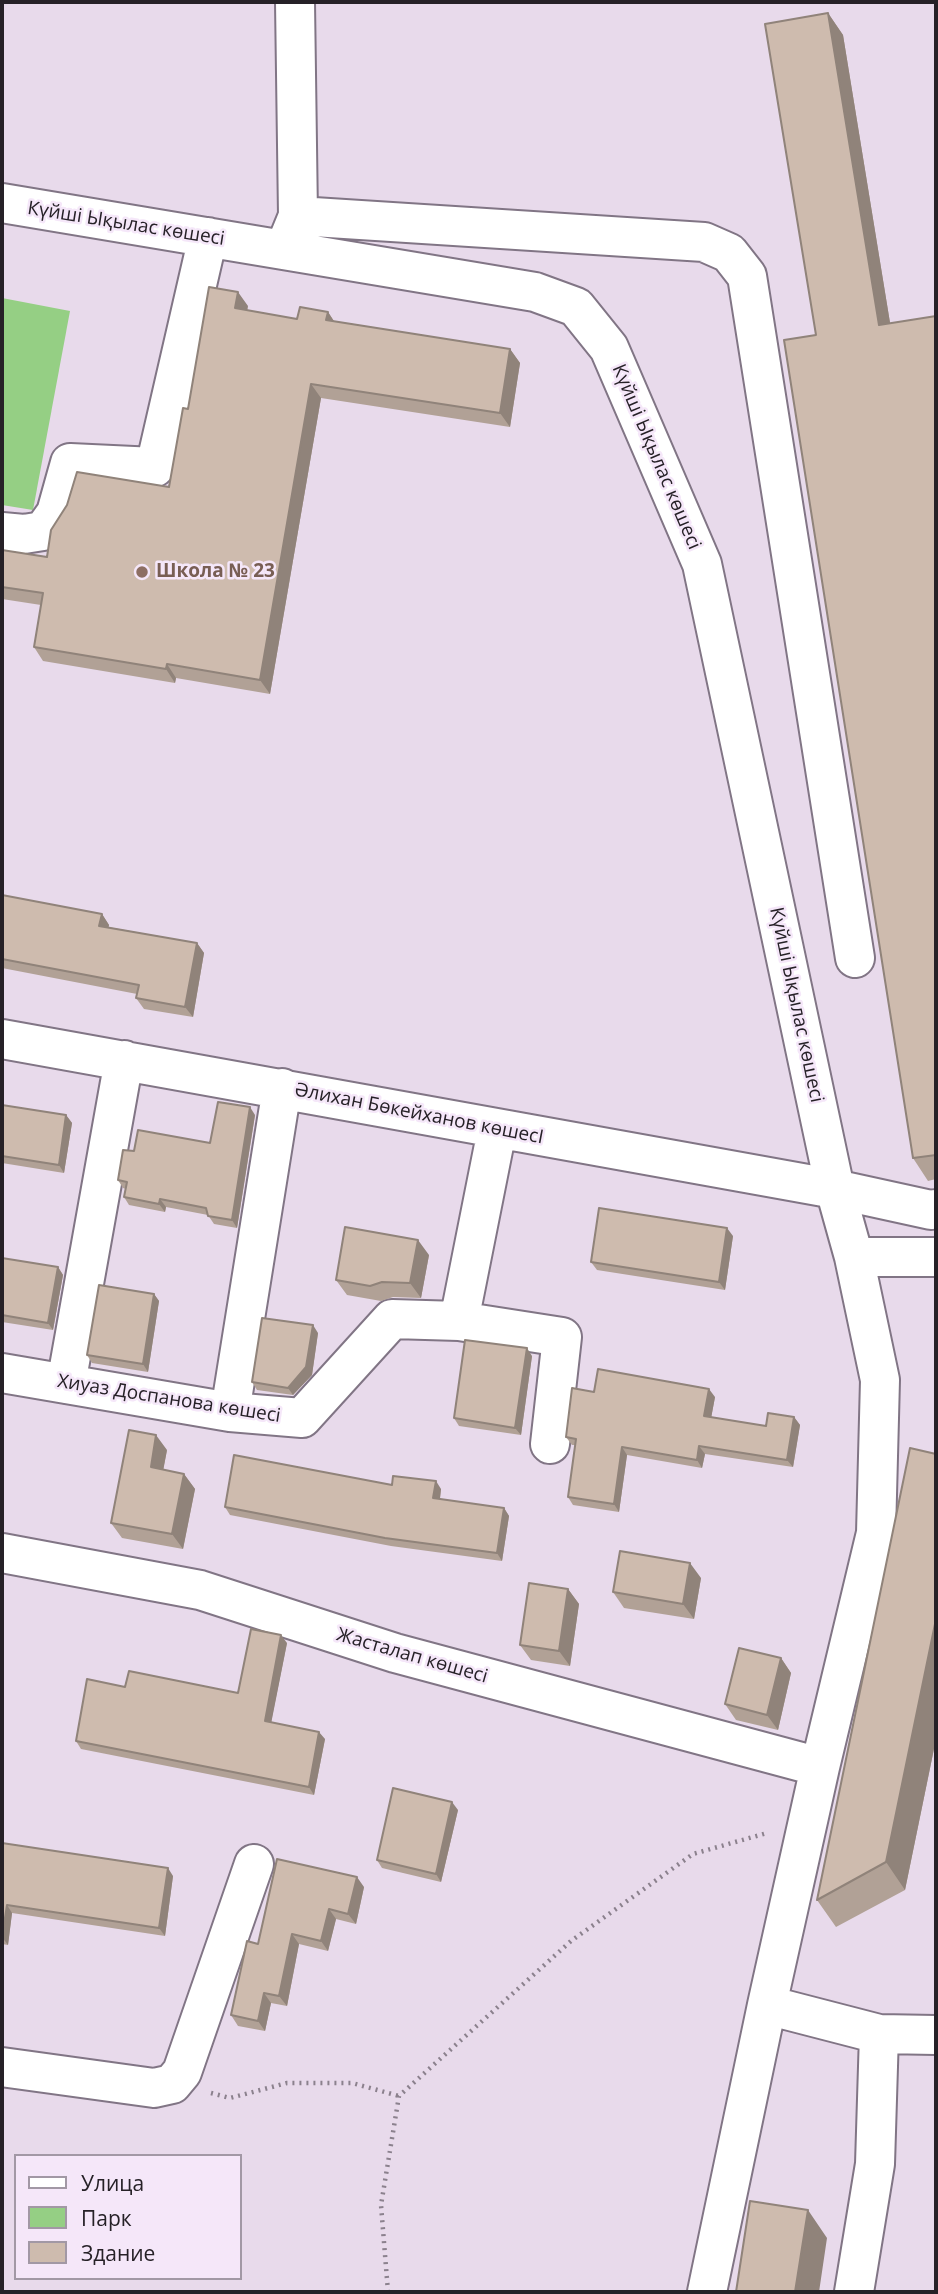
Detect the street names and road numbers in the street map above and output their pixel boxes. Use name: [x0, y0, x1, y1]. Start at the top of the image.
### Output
street label: Күйші Ықылас көшесі: [26, 197, 226, 251]
street label: Күйші Ықылас көшесі: [607, 361, 705, 553]
street label: Күйші Ықылас көшесі: [764, 905, 828, 1105]
street label: Әлихан Бөкейханов көшесI: [293, 1079, 545, 1149]
street label: Хиуаз Доспанова көшесі: [56, 1370, 282, 1428]
street label: Жасталап көшесі: [334, 1624, 490, 1688]

